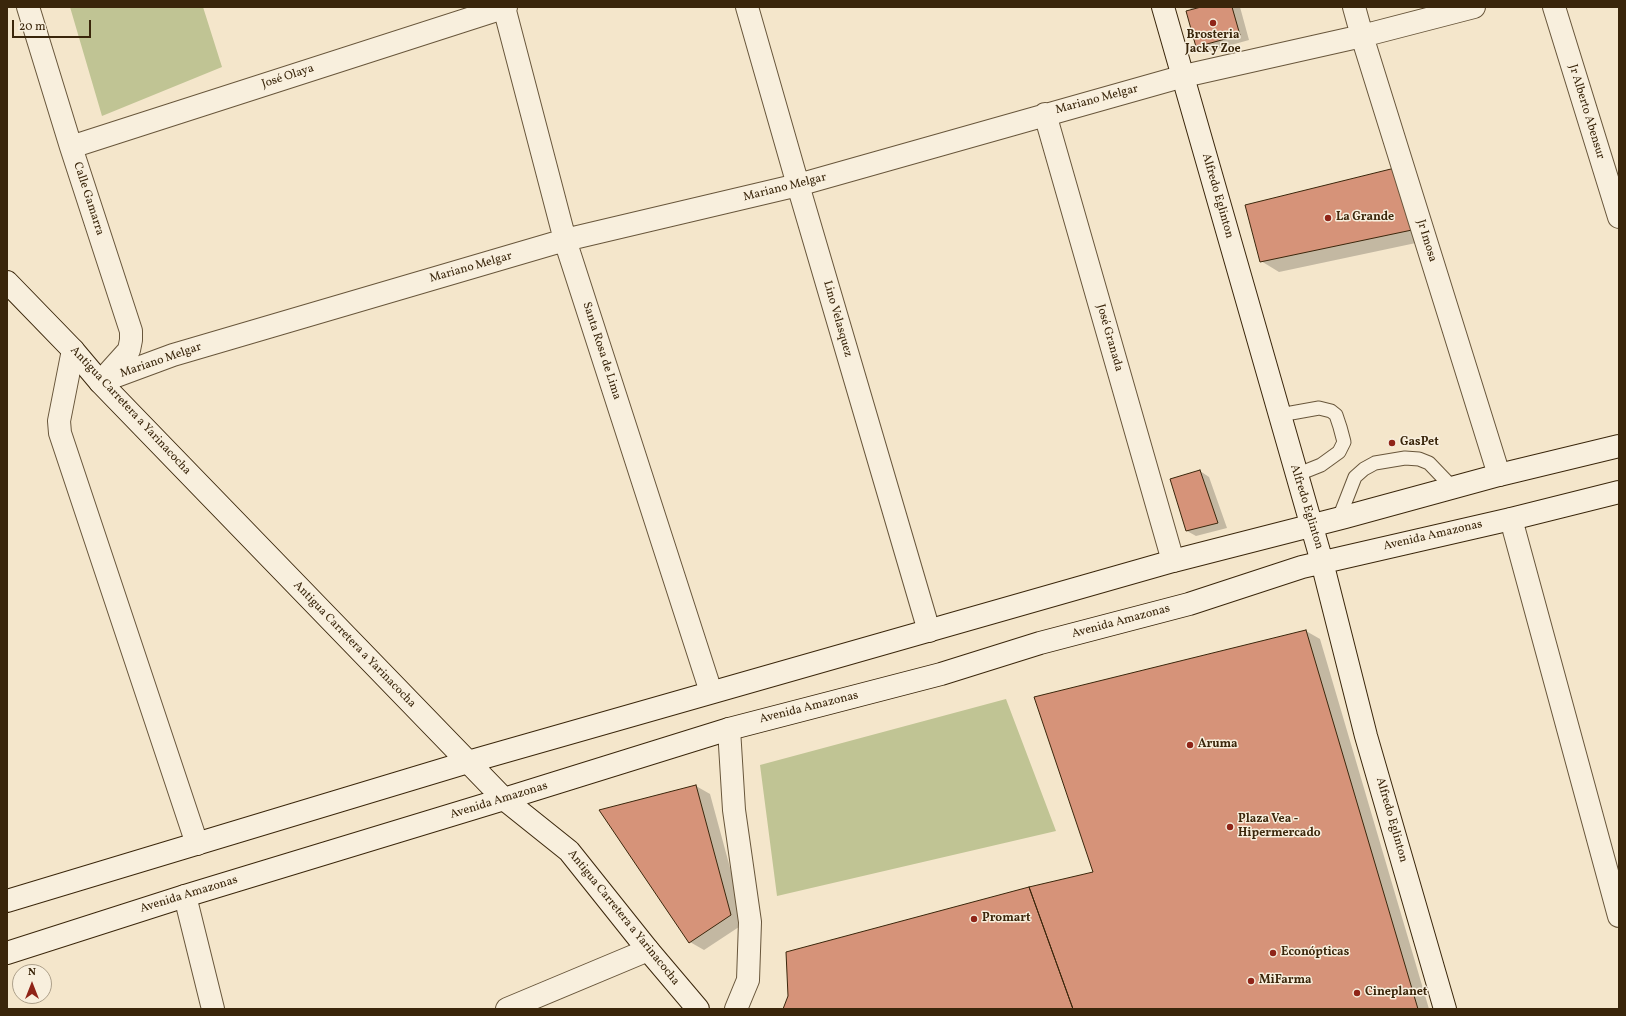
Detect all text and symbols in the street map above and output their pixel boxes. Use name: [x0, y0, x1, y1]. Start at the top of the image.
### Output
scale bar: [14, 12, 93, 38]
marker: Brosteria Jack y Zoe: [1208, 18, 1218, 28]
text: 20 m: [19, 19, 46, 35]
place label: Brosteria Jack y Zoe: [1185, 29, 1241, 57]
street label: José Olaya: [260, 62, 316, 92]
street label: Jr Alberto Abensur: [1565, 63, 1607, 161]
street label: Mariano Melgar: [1054, 82, 1140, 118]
street label: Alfredo Eglinton: [1198, 152, 1236, 240]
street label: Calle Gamarra: [69, 160, 107, 238]
street label: Mariano Melgar: [742, 171, 828, 205]
place label: La Grande: [1336, 211, 1394, 225]
marker: La Grande: [1323, 213, 1333, 223]
street label: Jr Imosa: [1413, 218, 1439, 264]
street label: Mariano Melgar: [428, 249, 514, 287]
street label: Lino Velasquez: [819, 279, 855, 359]
street label: Santa Rosa de Lima: [578, 300, 624, 402]
street label: José Granada: [1093, 303, 1125, 373]
street label: Mariano Melgar: [118, 340, 204, 382]
street label: Antigua Carretera a Yarinacocha: [67, 344, 193, 478]
place label: GasPet: [1400, 436, 1439, 450]
marker: GasPet: [1387, 438, 1397, 448]
street label: Alfredo Eglinton: [1286, 463, 1326, 551]
street label: Avenida Amazonas: [1382, 518, 1484, 554]
street label: Antigua Carretera a Yarinacocha: [290, 579, 418, 711]
street label: Avenida Amazonas: [1070, 602, 1172, 642]
street label: Avenida Amazonas: [758, 689, 860, 727]
place label: Aruma: [1198, 738, 1238, 752]
marker: Aruma: [1185, 740, 1195, 750]
street label: Alfredo Eglinton: [1372, 776, 1410, 864]
street label: Avenida Amazonas: [448, 779, 550, 823]
place label: Plaza Vea - Hipermercado: [1238, 813, 1321, 841]
marker: Plaza Vea - Hipermercado: [1225, 822, 1235, 832]
street label: Antigua Carretera a Yarinacocha: [564, 847, 682, 989]
street label: Avenida Amazonas: [138, 873, 240, 917]
place label: Promart: [982, 912, 1031, 926]
marker: Promart: [969, 914, 979, 924]
place label: Econópticas: [1281, 946, 1349, 960]
marker: Econópticas: [1268, 948, 1278, 958]
north arrow: [12, 964, 52, 1004]
text: N: [28, 965, 36, 980]
place label: MiFarma: [1259, 974, 1312, 988]
marker: MiFarma: [1246, 976, 1256, 986]
place label: Cineplanet: [1365, 986, 1427, 1000]
marker: Cineplanet: [1352, 988, 1362, 998]

